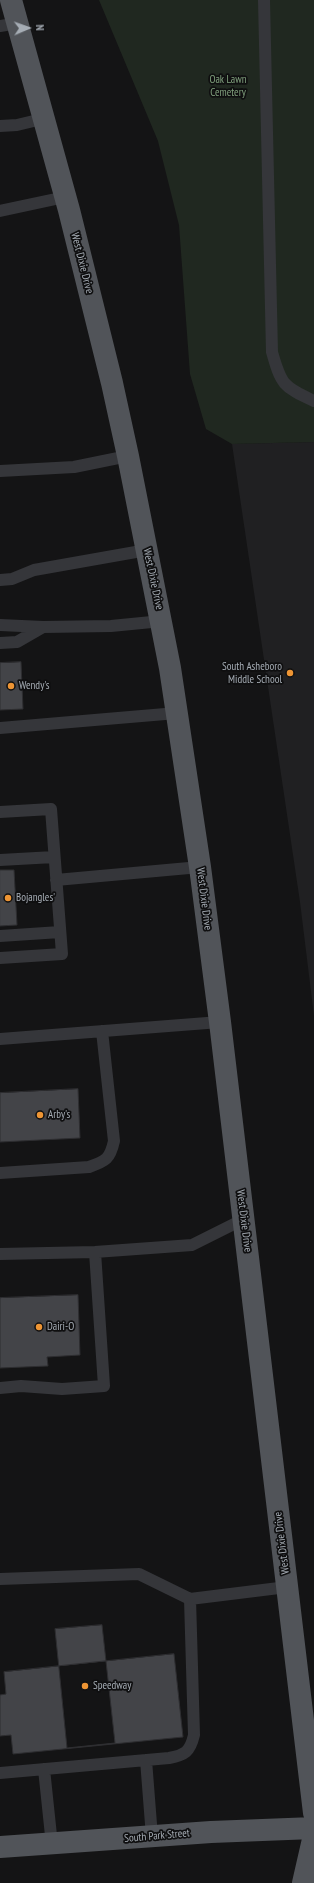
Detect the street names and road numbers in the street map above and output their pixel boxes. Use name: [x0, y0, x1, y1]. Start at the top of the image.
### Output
street label: West Dixie Drive: [68, 231, 96, 295]
street label: West Dixie Drive: [140, 547, 166, 611]
street label: West Dixie Drive: [194, 867, 214, 931]
street label: West Dixie Drive: [234, 1189, 254, 1253]
street label: West Dixie Drive: [272, 1511, 292, 1575]
street label: South Park Street: [124, 1827, 190, 1845]

